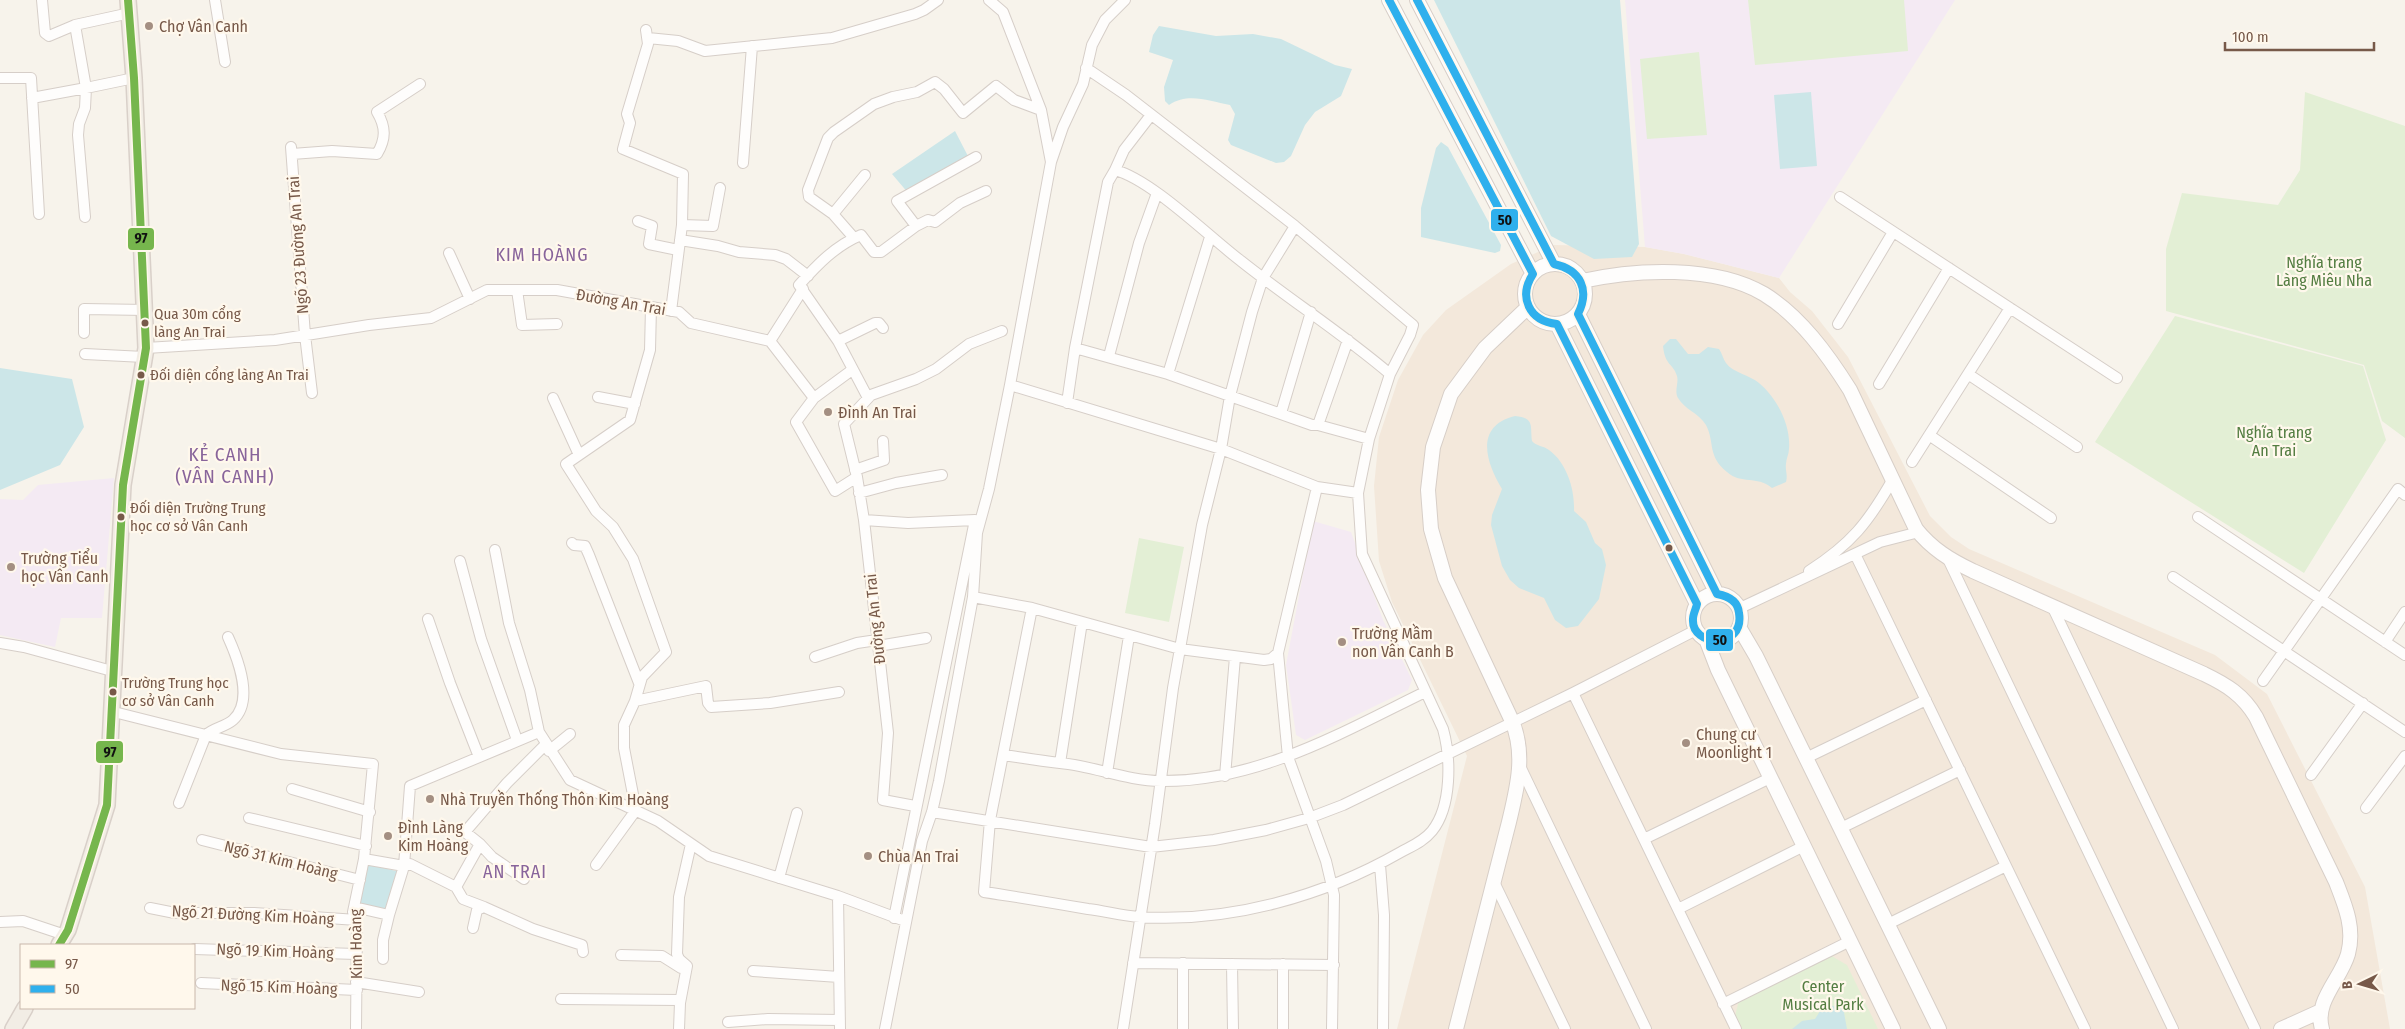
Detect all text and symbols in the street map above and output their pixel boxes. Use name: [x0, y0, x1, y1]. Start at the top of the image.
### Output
place label: Chợ Vân Canh: [159, 17, 248, 36]
marker: Chợ Vân Canh: [143, 20, 155, 32]
scale bar: [2225, 20, 2374, 52]
text: 100 m: [2232, 28, 2269, 46]
street label: Ngõ 23 Đường An Trai: [284, 175, 312, 315]
line badge: 50: [1490, 208, 1519, 232]
text: 50: [1498, 212, 1513, 229]
line badge: 97: [127, 227, 155, 251]
text: 97: [134, 230, 148, 247]
district label: KIM HOÀNG: [495, 243, 589, 266]
park label: Nghĩa trang Làng Miêu Nha: [2276, 253, 2372, 290]
street label: Đường An Trai: [575, 285, 667, 319]
place label: Qua 30m cổng làng An Trai: [154, 305, 241, 341]
marker: Qua 30m cổng làng An Trai: [140, 318, 150, 328]
place label: Đối diện cổng làng An Trai: [150, 366, 309, 384]
marker: Đối diện cổng làng An Trai: [136, 370, 146, 380]
place label: Đình An Trai: [838, 403, 917, 422]
marker: Đình An Trai: [822, 406, 834, 418]
park label: Nghĩa trang An Trai: [2236, 423, 2312, 460]
district label: KẺ CANH (VÂN CANH): [175, 443, 275, 488]
place label: Đối diện Trường Trung học cơ sở Vân Canh: [130, 499, 266, 535]
marker: Đối diện Trường Trung học cơ sở Vân Canh: [116, 512, 126, 522]
unlabelled marker: [1664, 543, 1674, 553]
place label: Trường Tiểu học Vân Canh: [21, 548, 109, 586]
marker: Trường Tiểu học Vân Canh: [5, 561, 17, 573]
street label: Đường An Trai: [861, 573, 889, 665]
place label: Trường Mầm non Vân Canh B: [1352, 623, 1454, 661]
line badge: 50: [1705, 628, 1734, 652]
text: 50: [1713, 632, 1728, 649]
marker: Trường Mầm non Vân Canh B: [1336, 636, 1348, 648]
place label: Trường Trung học cơ sở Vân Canh: [122, 674, 229, 710]
marker: Trường Trung học cơ sở Vân Canh: [108, 687, 118, 697]
place label: Chung cư Moonlight 1: [1696, 725, 1772, 762]
marker: Chung cư Moonlight 1: [1680, 737, 1692, 749]
line badge: 97: [95, 740, 124, 764]
text: 97: [103, 744, 117, 761]
place label: Nhà Truyền Thống Thôn Kim Hoàng: [440, 789, 669, 809]
marker: Nhà Truyền Thống Thôn Kim Hoàng: [424, 793, 436, 805]
place label: Đình Làng Kim Hoàng: [398, 818, 469, 855]
marker: Đình Làng Kim Hoàng: [382, 830, 394, 842]
street label: Ngõ 31 Kim Hoàng: [222, 837, 340, 883]
place label: Chùa An Trai: [878, 847, 959, 866]
marker: Chùa An Trai: [862, 850, 874, 862]
district label: AN TRAI: [483, 861, 547, 883]
street label: Ngõ 21 Đường Kim Hoàng: [171, 901, 335, 929]
street label: Kim Hoàng: [346, 908, 366, 979]
street label: Ngõ 19 Kim Hoàng: [216, 939, 334, 963]
legend: [20, 944, 195, 1009]
text: 97: [65, 955, 78, 973]
north arrow: [2335, 959, 2385, 1009]
street label: Ngõ 15 Kim Hoàng: [220, 975, 338, 999]
park label: Center Musical Park: [1782, 977, 1864, 1014]
text: 50: [65, 980, 80, 998]
text: B: [2339, 980, 2356, 990]

